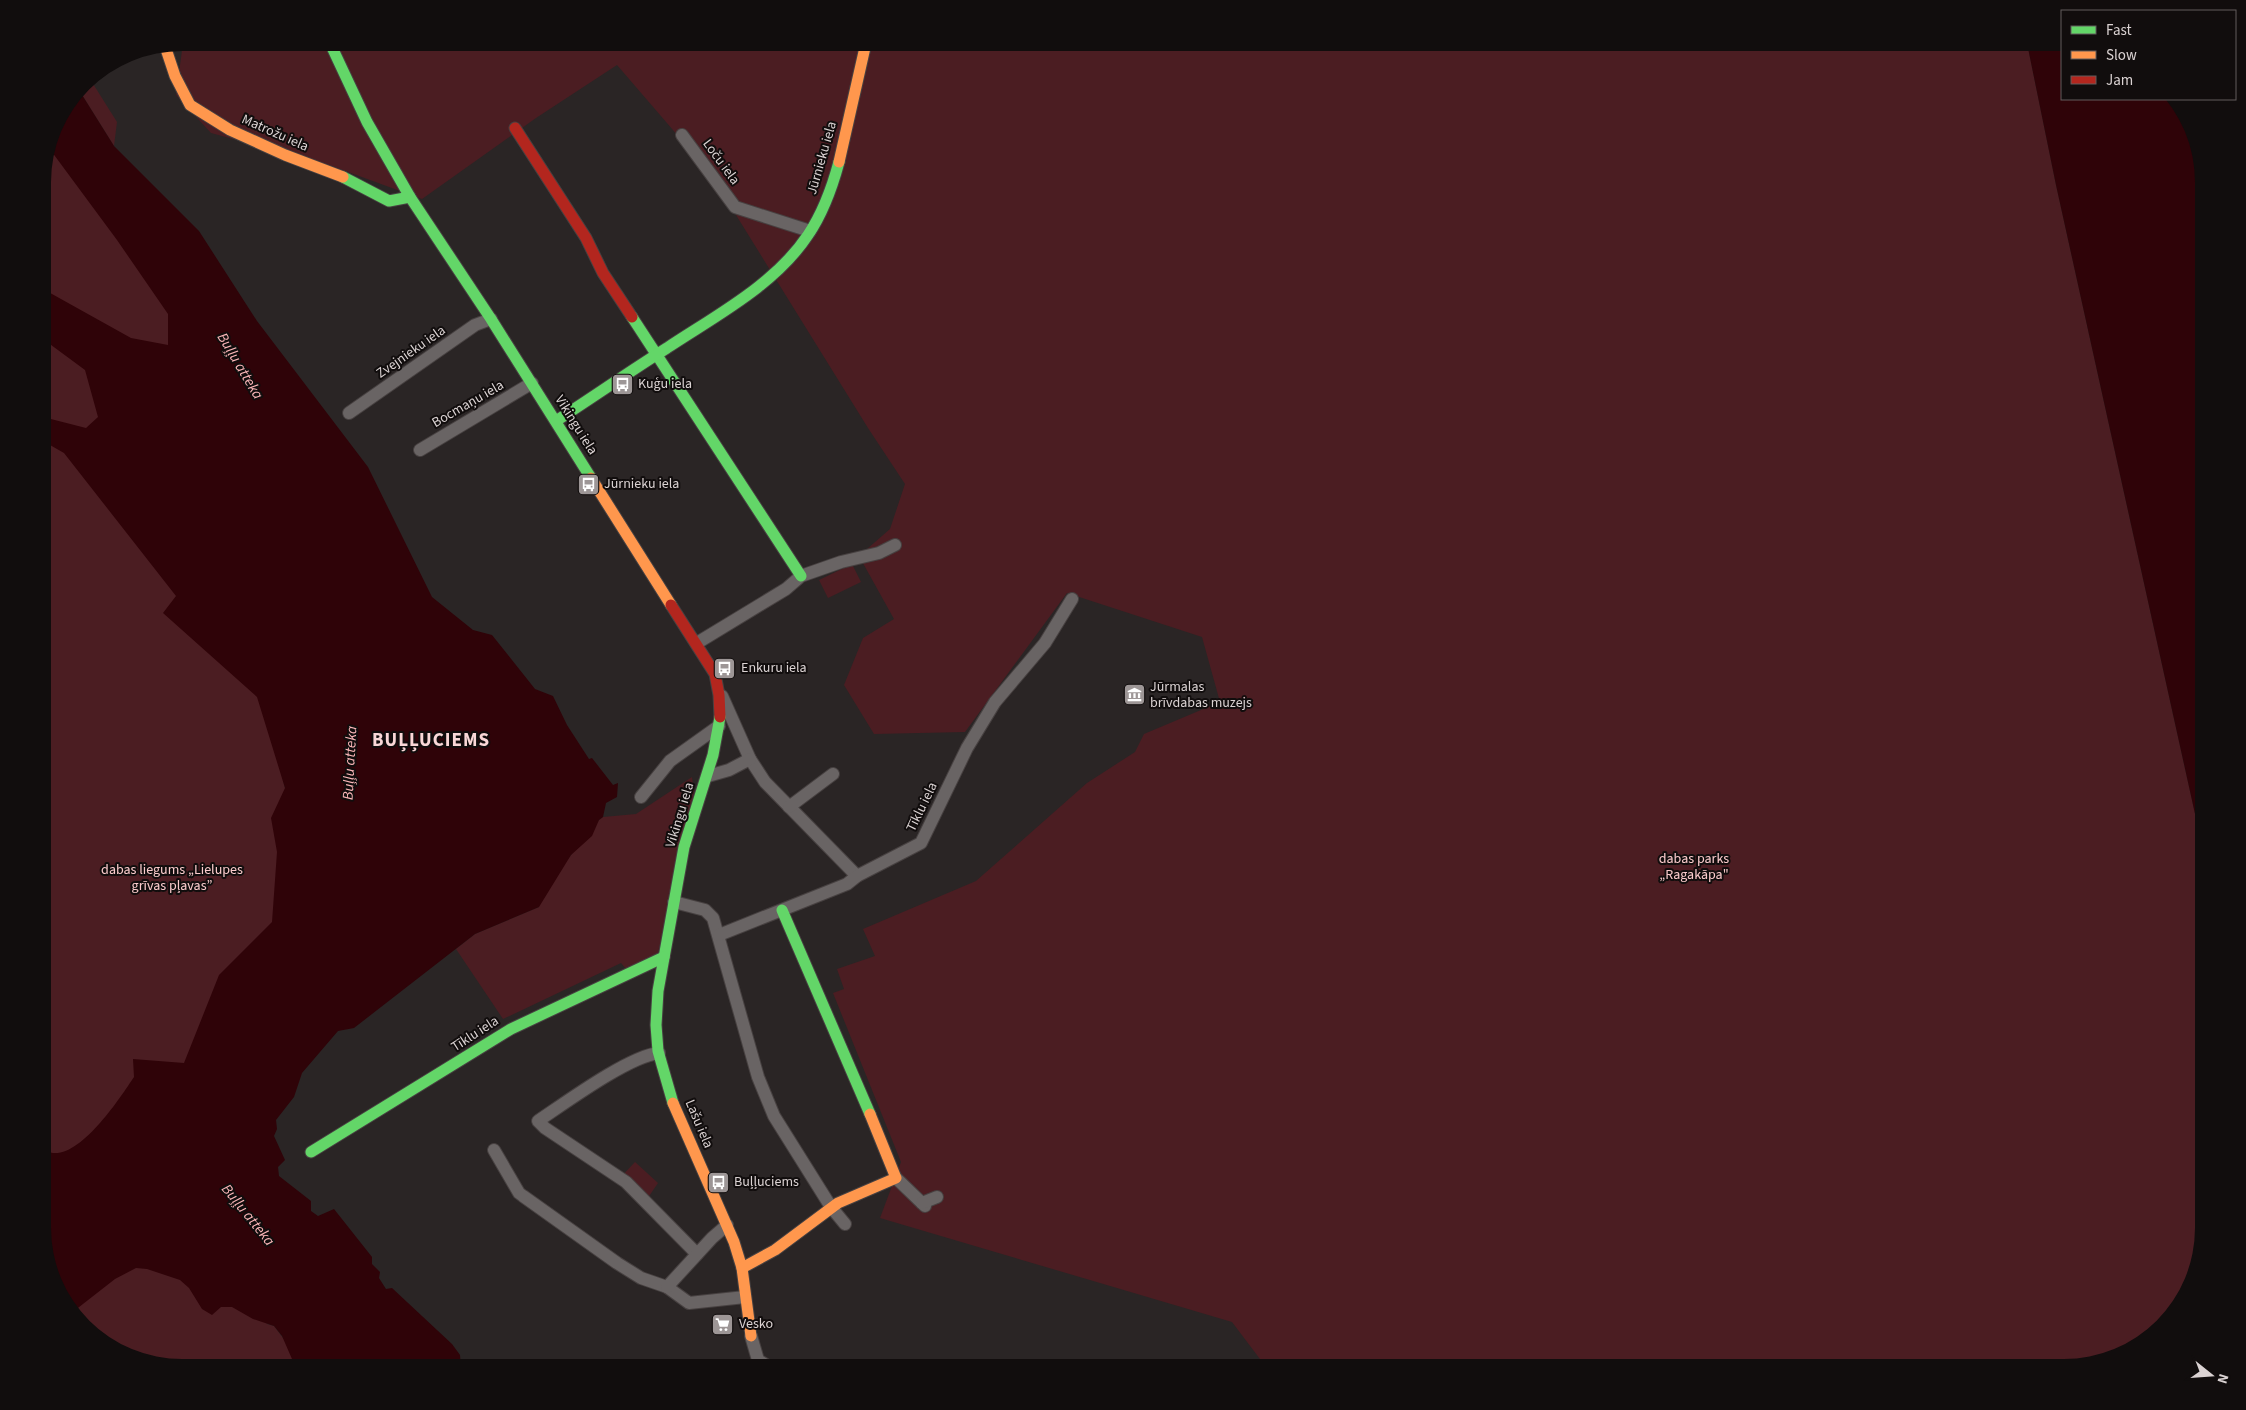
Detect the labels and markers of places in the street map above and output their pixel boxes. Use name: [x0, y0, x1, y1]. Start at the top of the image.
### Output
bus stop icon: Kuģu iela: [610, 372, 634, 396]
place label: Kuģu iela: [638, 374, 692, 394]
bus stop icon: Jūrnieku iela: [576, 472, 600, 496]
place label: Jūrnieku iela: [604, 474, 679, 494]
bus stop icon: Enkuru iela: [713, 656, 737, 680]
place label: Enkuru iela: [741, 658, 807, 678]
place label: Jūrmalas brīvdabas muzejs: [1150, 677, 1252, 713]
museum icon: Jūrmalas brīvdabas muzejs: [1122, 683, 1146, 707]
bus stop icon: Buļļuciems: [706, 1170, 730, 1194]
place label: Buļļuciems: [734, 1172, 799, 1192]
supermarket icon: Vesko: [711, 1312, 735, 1336]
place label: Vesko: [739, 1314, 773, 1334]

